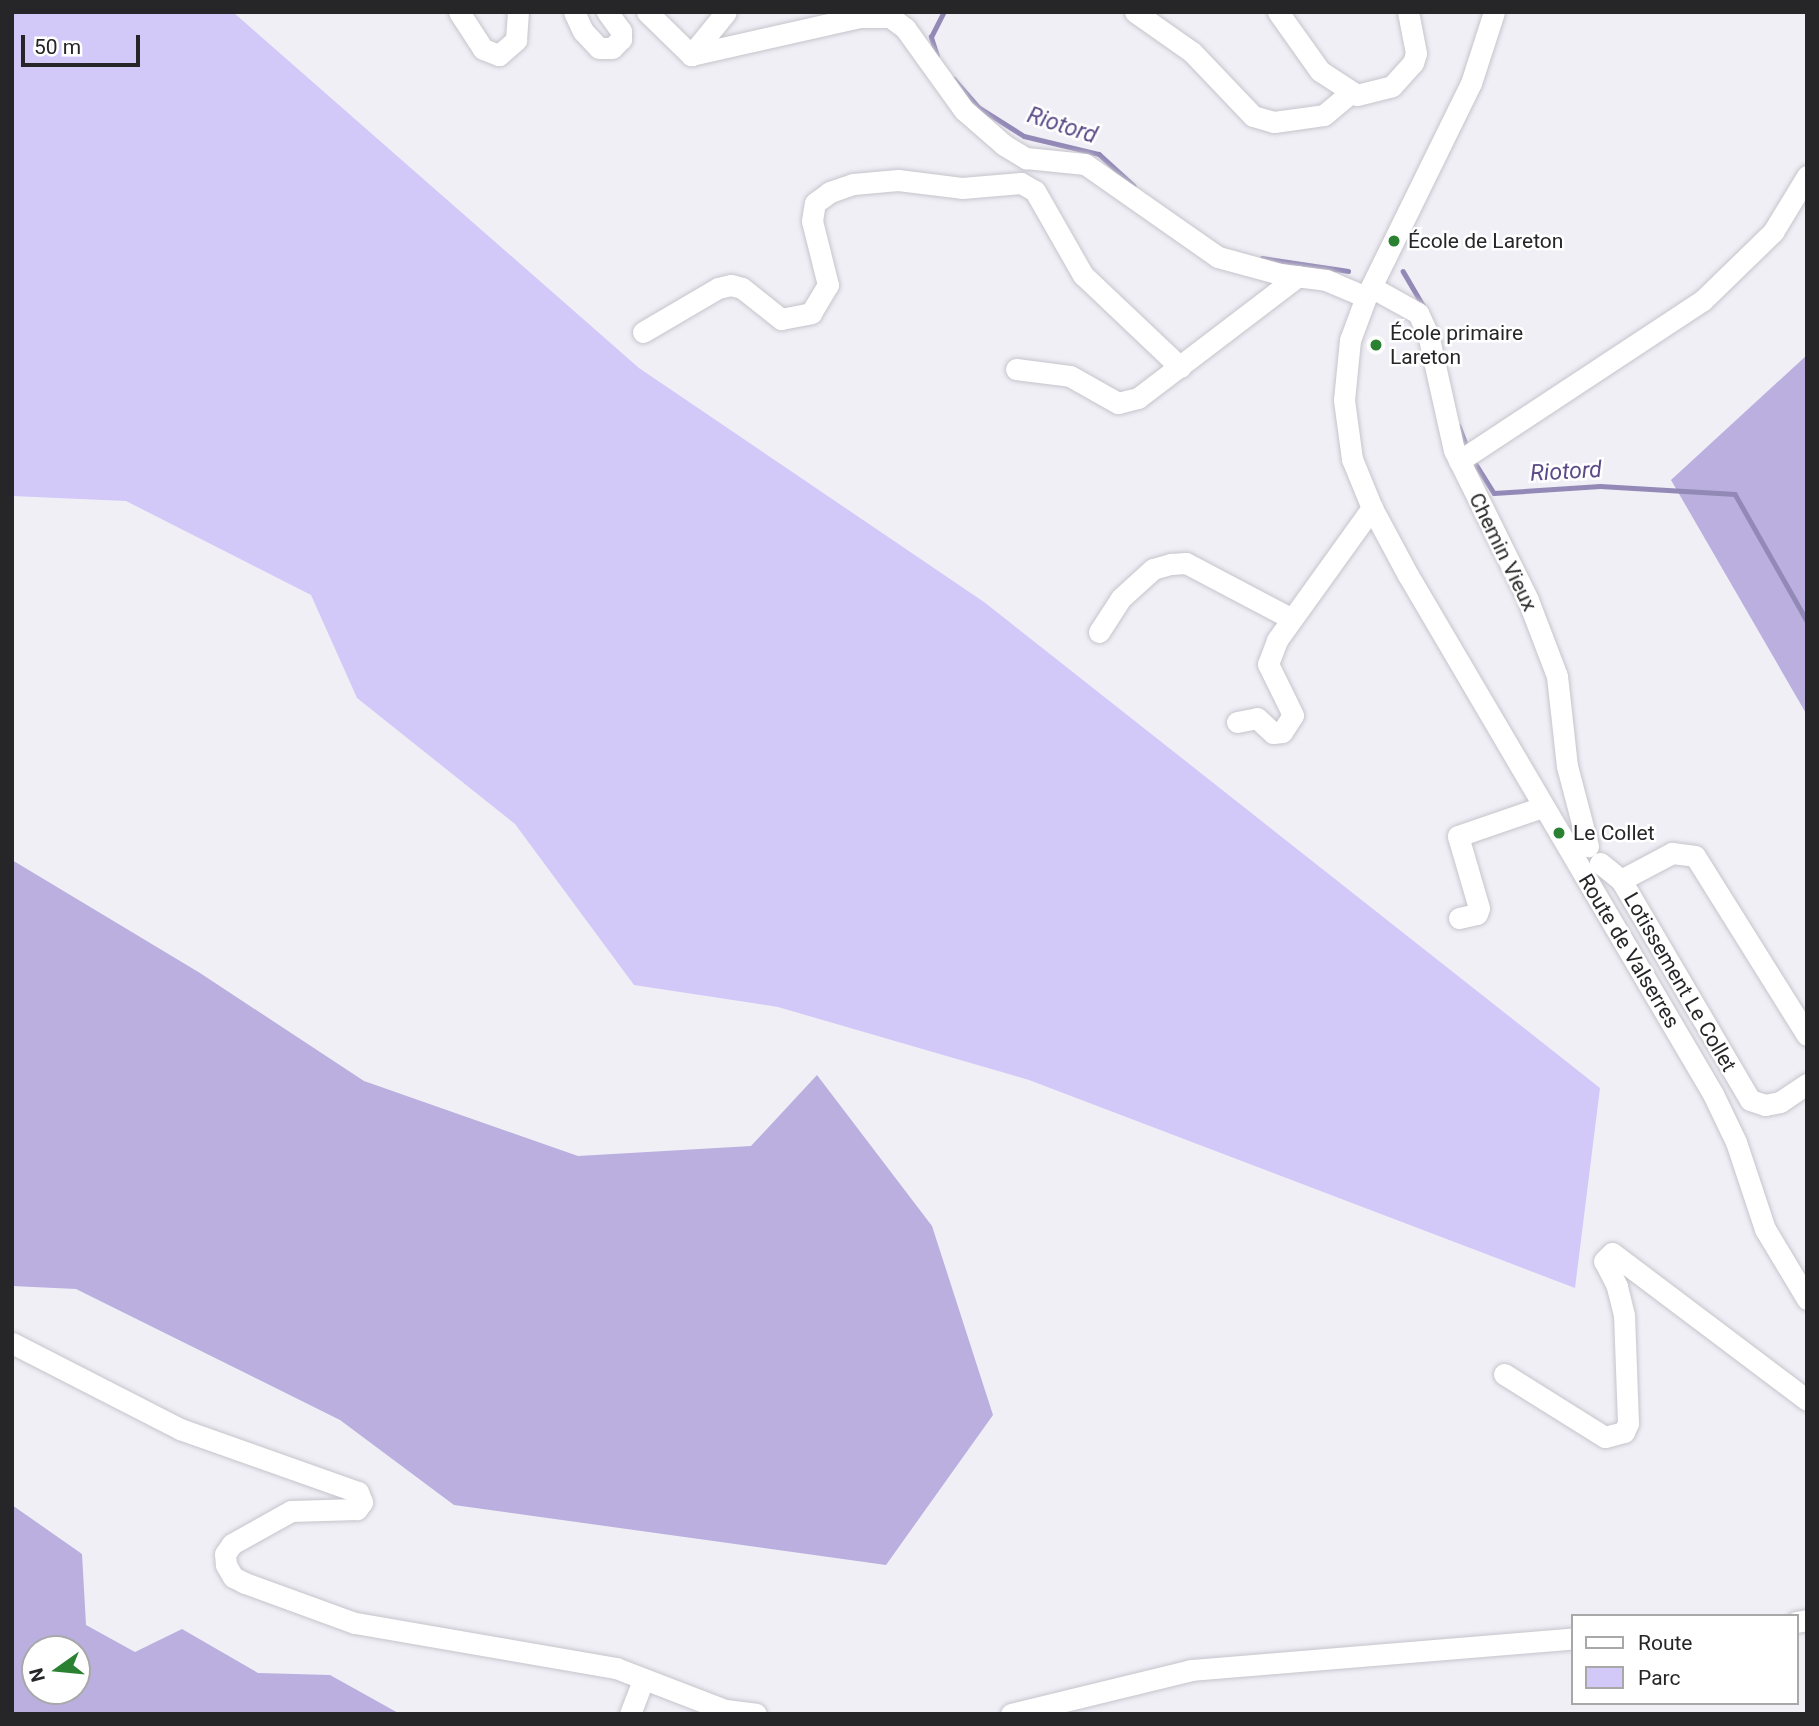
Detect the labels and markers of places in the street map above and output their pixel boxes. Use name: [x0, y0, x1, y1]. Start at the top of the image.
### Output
place label: École de Lareton: [1408, 228, 1563, 254]
marker: École de Lareton: [1386, 233, 1402, 249]
place label: École primaire Lareton: [1390, 320, 1523, 370]
marker: École primaire Lareton: [1368, 337, 1384, 353]
place label: Le Collet: [1573, 820, 1655, 846]
marker: Le Collet: [1551, 825, 1567, 841]

